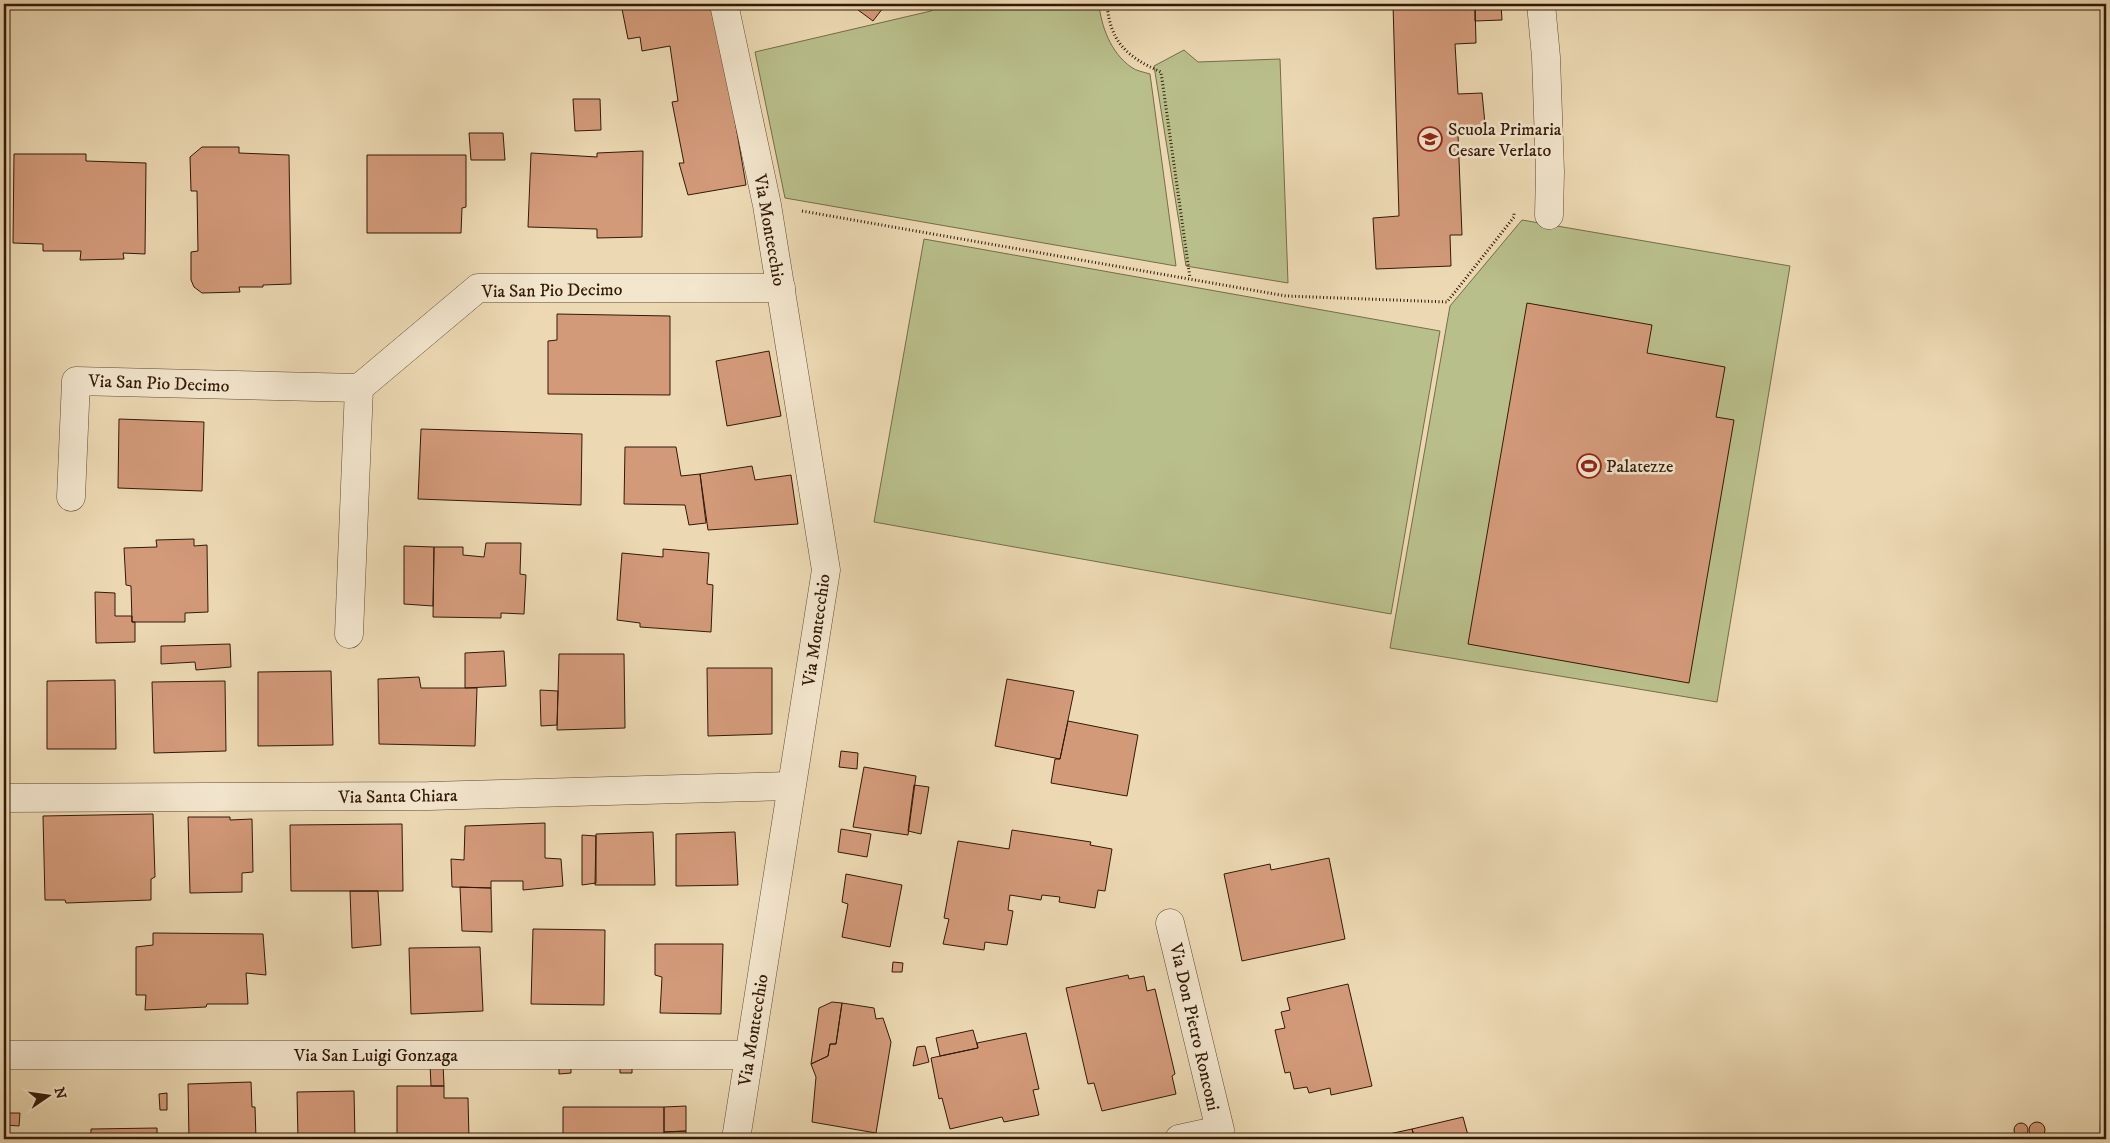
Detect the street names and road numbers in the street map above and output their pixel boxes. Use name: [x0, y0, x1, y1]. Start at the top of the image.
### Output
street label: Via Montecchio: [748, 172, 790, 288]
street label: Via San Pio Decimo: [480, 279, 623, 303]
street label: Via San Pio Decimo: [87, 371, 230, 397]
street label: Via Montecchio: [798, 572, 836, 689]
street label: Via Santa Chiara: [337, 785, 458, 809]
street label: Via Don Pietro Ronconi: [1164, 940, 1224, 1113]
street label: Via Montecchio: [734, 972, 774, 1089]
street label: Via San Luigi Gonzaga: [293, 1045, 458, 1067]

